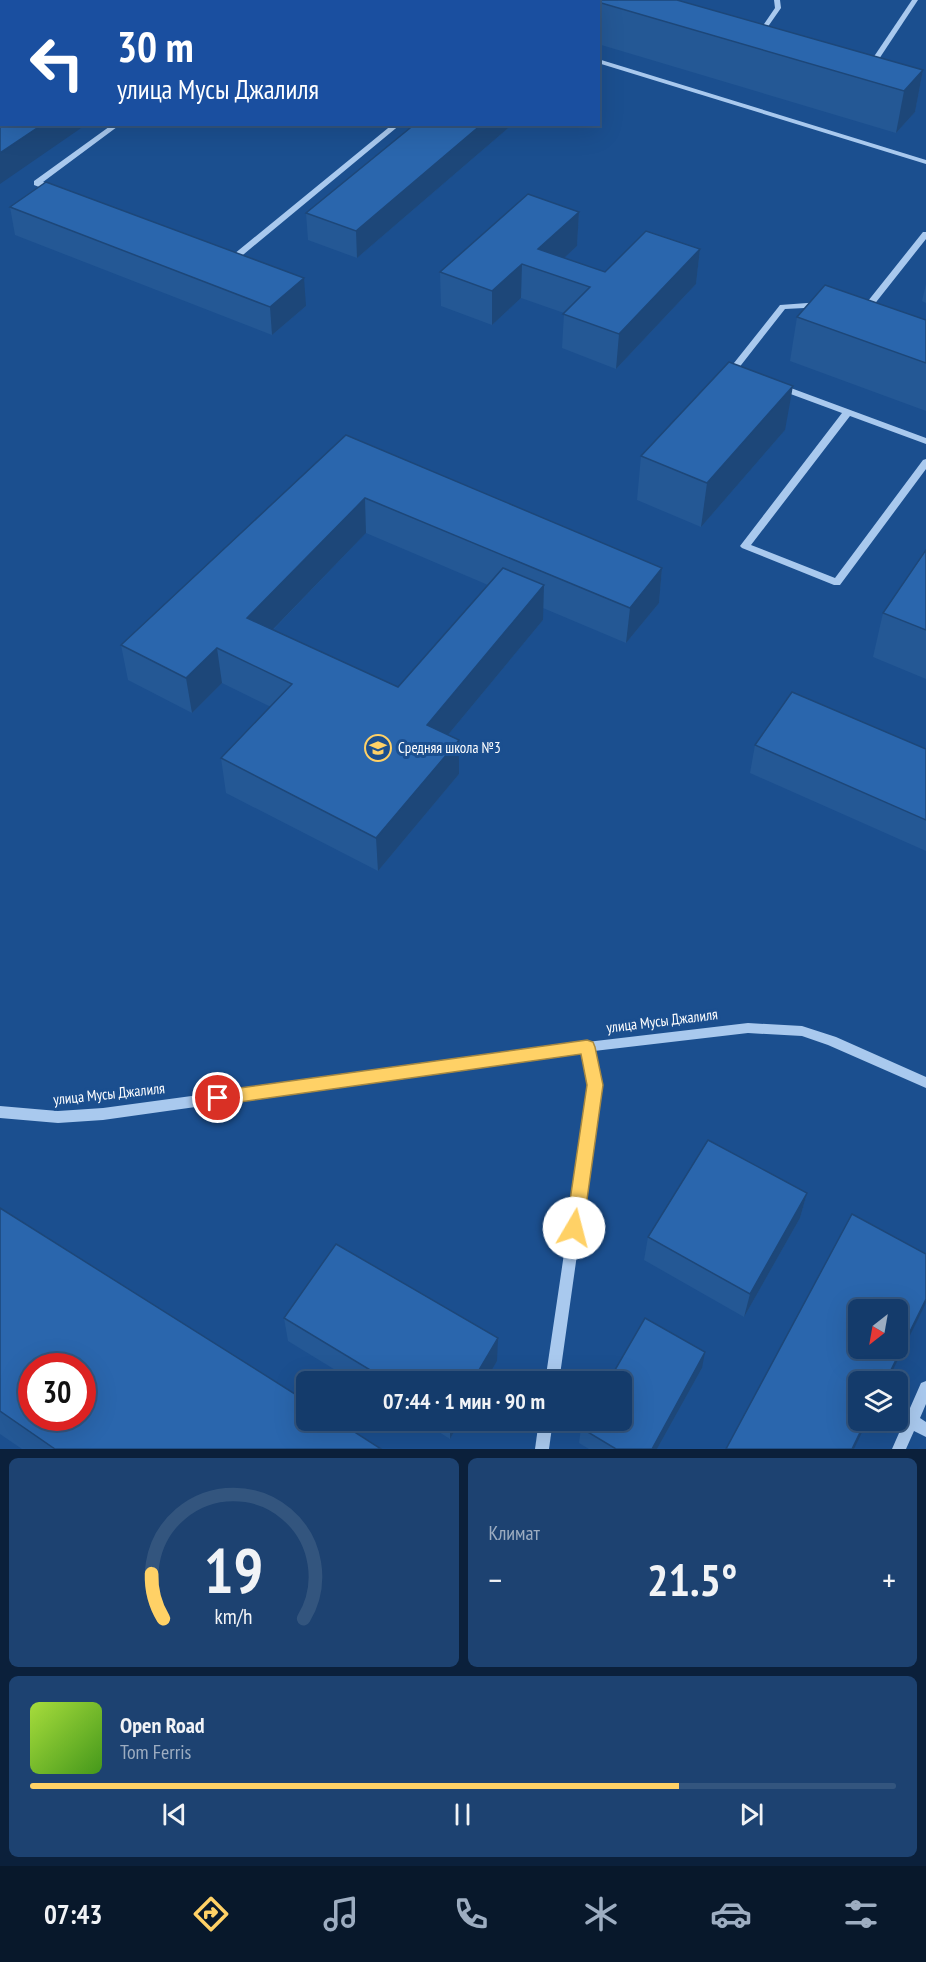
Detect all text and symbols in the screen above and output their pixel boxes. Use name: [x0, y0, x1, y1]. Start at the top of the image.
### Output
text: 30 m: [117, 19, 194, 74]
icon: left: [18, 24, 96, 102]
text: улица Мусы Джалиля: [117, 72, 319, 106]
school or university icon: Средняя школа №3: [363, 733, 393, 763]
place label: Средняя школа №3: [398, 738, 501, 757]
street label: улица Мусы Джалиля: [605, 1004, 719, 1037]
pin: [192, 1072, 243, 1123]
street label: улица Мусы Джалиля: [52, 1078, 166, 1109]
icon: arrive: [201, 1081, 234, 1114]
position arrow: [542, 1196, 606, 1260]
north arrow: [848, 1299, 908, 1359]
map controls: [848, 1299, 908, 1431]
speed limit sign: 30: [18, 1353, 96, 1431]
button: layers: [848, 1371, 908, 1431]
text: 07:44 · 1 мин · 90 m: [383, 1387, 545, 1415]
text: Климат: [489, 1520, 540, 1546]
text: 19: [204, 1529, 264, 1610]
text: 21.5°: [647, 1550, 737, 1608]
text: −: [489, 1558, 502, 1601]
text: +: [882, 1558, 896, 1601]
text: km/h: [215, 1603, 253, 1631]
text: Open Road: [120, 1711, 205, 1739]
text: Tom Ferris: [120, 1739, 191, 1765]
icon: previous: [158, 1798, 191, 1831]
icon: pause: [446, 1798, 479, 1831]
icon: next: [735, 1798, 768, 1831]
icon: directions: [190, 1893, 232, 1935]
icon: music: [320, 1893, 362, 1935]
icon: phone: [450, 1893, 492, 1935]
icon: climate: [580, 1893, 622, 1935]
icon: car: [710, 1893, 752, 1935]
icon: filters: [840, 1893, 882, 1935]
text: 07:43: [44, 1897, 102, 1931]

